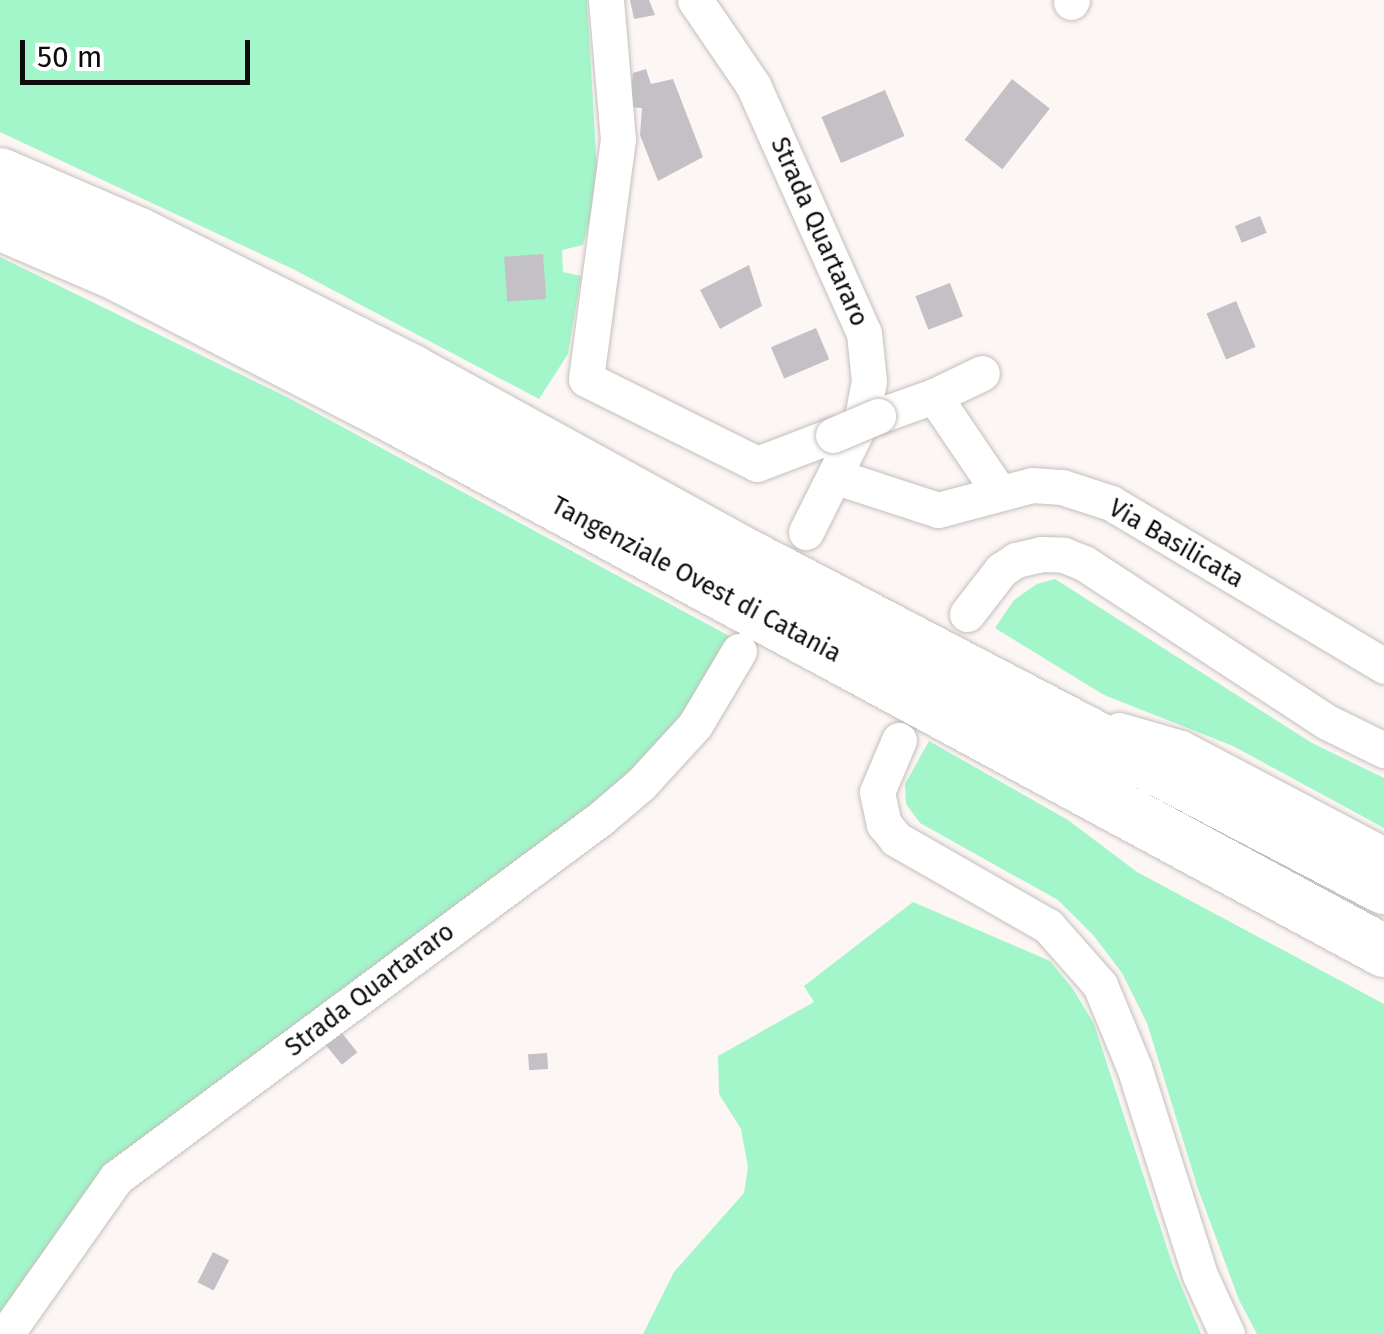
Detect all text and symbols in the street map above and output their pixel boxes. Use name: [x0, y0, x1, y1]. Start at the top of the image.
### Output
scale bar: [25, 20, 255, 82]
text: 50 m: [37, 39, 102, 75]
street label: Strada Quartararo: [764, 133, 874, 331]
street label: Tangenziale Ovest di Catania: [546, 491, 846, 669]
street label: Via Basilicata: [1103, 493, 1249, 595]
street label: Strada Quartararo: [280, 917, 460, 1063]

